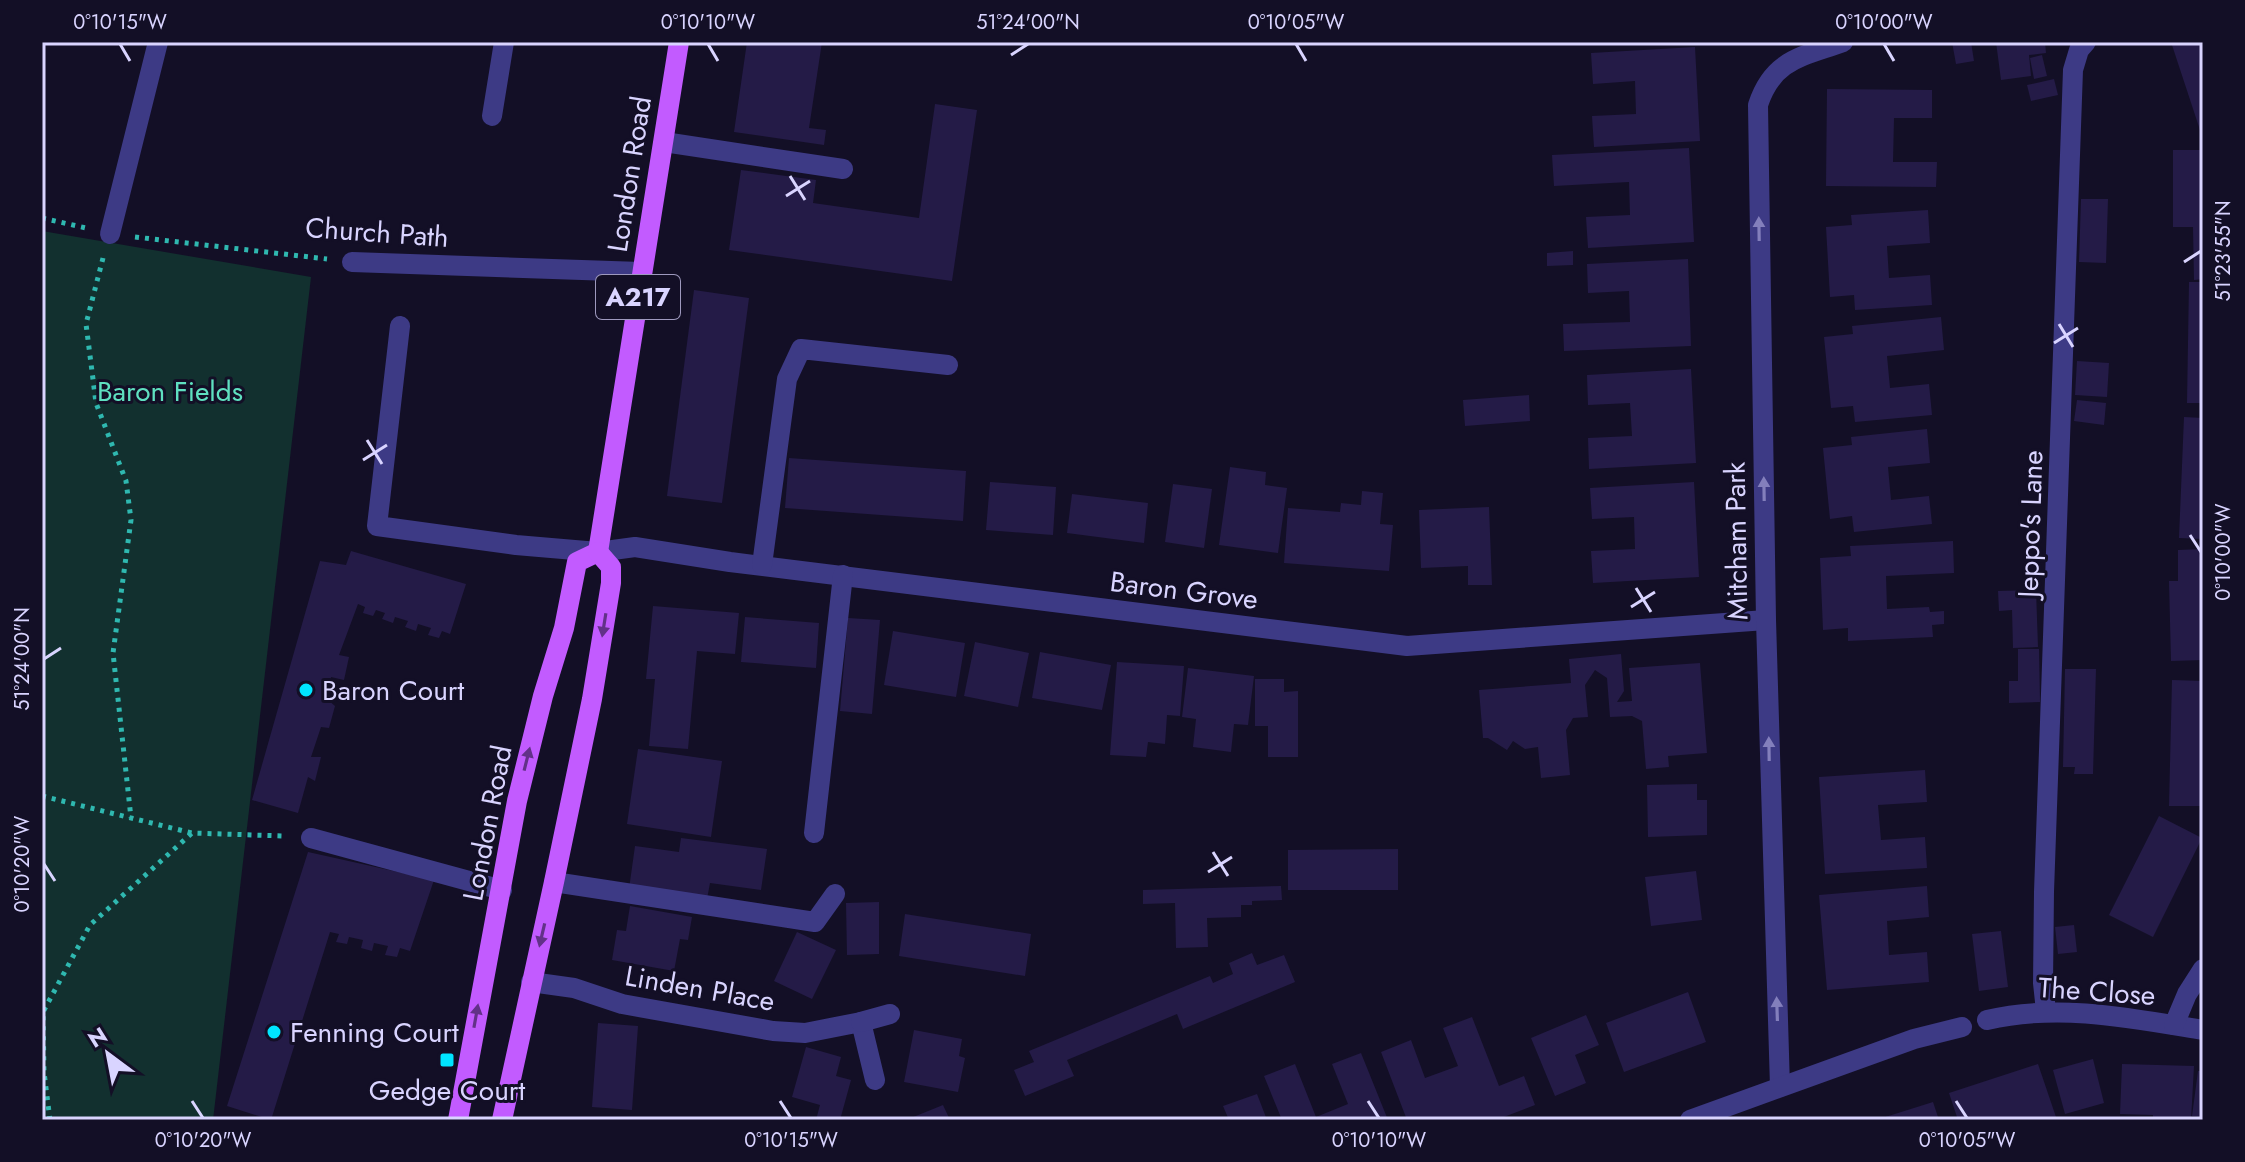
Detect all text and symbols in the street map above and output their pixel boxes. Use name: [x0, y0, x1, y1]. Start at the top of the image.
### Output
text: 0°10'15"W: [73, 8, 167, 37]
text: 0°10'10"W: [661, 8, 755, 37]
text: 51°24'00"N: [976, 8, 1080, 37]
text: 0°10'05"W: [1248, 8, 1345, 37]
text: 0°10'00"W: [1835, 8, 1933, 37]
street label: London Road: [597, 93, 662, 255]
text: 51°23'55"N: [2209, 200, 2238, 302]
street label: Church Path: [304, 207, 450, 258]
one-way arrow: [1753, 216, 1765, 241]
road number: A217: [596, 275, 680, 319]
park label: Baron Fields: [97, 371, 243, 412]
street label: Jeppo's Lane: [2007, 450, 2054, 602]
street label: Mitcham Park: [1715, 461, 1758, 621]
one-way arrow: [1757, 476, 1770, 501]
text: 0°10'00"W: [2209, 503, 2238, 601]
street label: Baron Grove: [1108, 561, 1260, 620]
text: 51°24'00"N: [8, 607, 37, 711]
one-way arrow: [597, 613, 609, 638]
place label: Baron Court: [322, 670, 464, 711]
marker: Baron Court: [297, 681, 315, 699]
one-way arrow: [1763, 736, 1775, 761]
street label: London Road: [452, 742, 523, 904]
one-way arrow: [521, 746, 534, 771]
text: 0°10'20"W: [8, 815, 37, 912]
one-way arrow: [535, 922, 548, 947]
street label: Linden Place: [622, 955, 778, 1022]
street label: The Close: [2037, 967, 2157, 1016]
one-way arrow: [1771, 996, 1784, 1021]
one-way arrow: [471, 1003, 483, 1028]
place label: Fenning Court: [290, 1012, 459, 1053]
north arrow: [68, 1014, 148, 1094]
text: N: [82, 1019, 113, 1055]
marker: Fenning Court: [265, 1023, 283, 1041]
marker: Gedge Court: [438, 1051, 456, 1069]
place label: Gedge Court: [369, 1070, 525, 1111]
text: 0°10'20"W: [155, 1126, 252, 1155]
text: 0°10'15"W: [744, 1126, 838, 1155]
text: 0°10'10"W: [1332, 1126, 1426, 1155]
text: 0°10'05"W: [1919, 1126, 2016, 1155]

